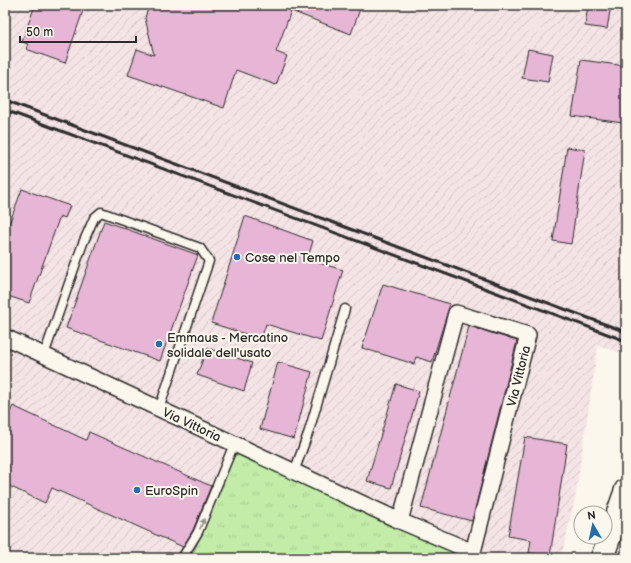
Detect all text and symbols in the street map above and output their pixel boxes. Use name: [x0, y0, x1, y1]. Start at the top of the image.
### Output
scale bar: [20, 18, 136, 44]
text: 50 m: [26, 25, 53, 40]
place label: Cose nel Tempo: [245, 250, 340, 266]
marker: Cose nel Tempo: [232, 252, 242, 262]
place label: Emmaus - Mercatino solidale dell'usato: [167, 330, 288, 361]
marker: Emmaus - Mercatino solidale dell'usato: [154, 339, 164, 349]
street label: Via Vittoria: [504, 344, 534, 409]
street label: Via Vittoria: [160, 404, 223, 445]
place label: EuroSpin: [145, 483, 198, 499]
marker: EuroSpin: [132, 485, 142, 495]
north arrow: [573, 505, 613, 545]
text: N: [586, 509, 597, 523]
one-way arrow: [199, 518, 205, 530]

